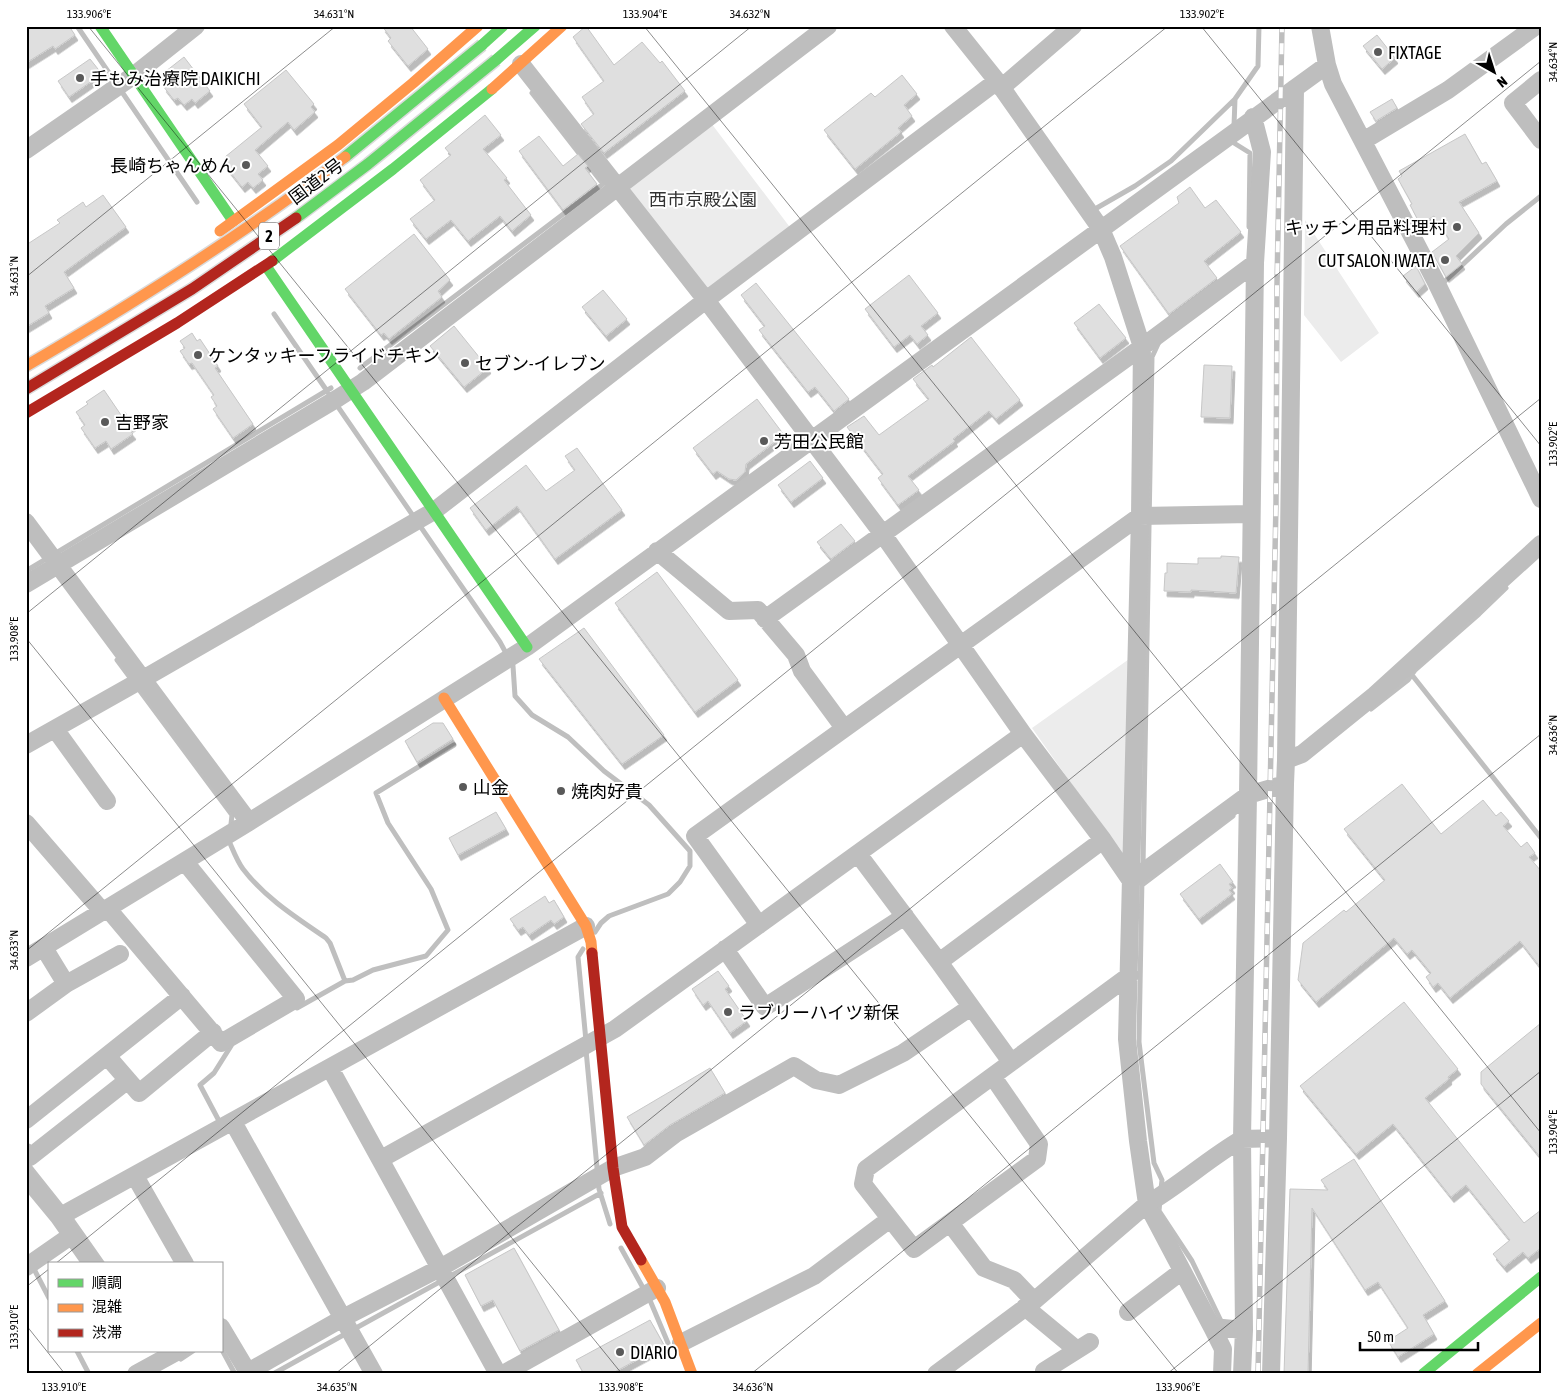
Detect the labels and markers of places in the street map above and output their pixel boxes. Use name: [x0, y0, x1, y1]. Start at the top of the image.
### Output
place label: FIXTAGE: [1388, 42, 1441, 63]
marker: FIXTAGE: [1372, 46, 1384, 58]
place label: 手もみ治療院 DAIKICHI: [90, 68, 261, 89]
marker: 手もみ治療院 DAIKICHI: [74, 72, 86, 84]
place label: 長崎ちゃんめん: [110, 155, 236, 176]
marker: 長崎ちゃんめん: [240, 159, 252, 171]
place label: キッチン用品料理村: [1285, 217, 1447, 238]
marker: キッチン用品料理村: [1451, 221, 1463, 233]
place label: CUT SALON IWATA: [1318, 250, 1435, 271]
marker: CUT SALON IWATA: [1439, 254, 1451, 266]
place label: ケンタッキーフライドチキン: [208, 345, 440, 366]
marker: ケンタッキーフライドチキン: [192, 349, 204, 361]
place label: セブン-イレブン: [475, 353, 606, 374]
marker: セブン-イレブン: [459, 357, 471, 369]
place label: 吉野家: [115, 412, 169, 433]
marker: 吉野家: [99, 416, 111, 428]
place label: 芳田公民館: [774, 431, 864, 452]
marker: 芳田公民館: [758, 435, 770, 447]
place label: 山金: [473, 777, 509, 798]
marker: 山金: [457, 781, 469, 793]
place label: 焼肉好貴: [571, 781, 643, 802]
marker: 焼肉好貴: [555, 785, 567, 797]
place label: ラブリーハイツ新保: [738, 1002, 899, 1023]
marker: ラブリーハイツ新保: [722, 1006, 734, 1018]
place label: DIARIO: [630, 1342, 678, 1363]
marker: DIARIO: [614, 1346, 626, 1358]

